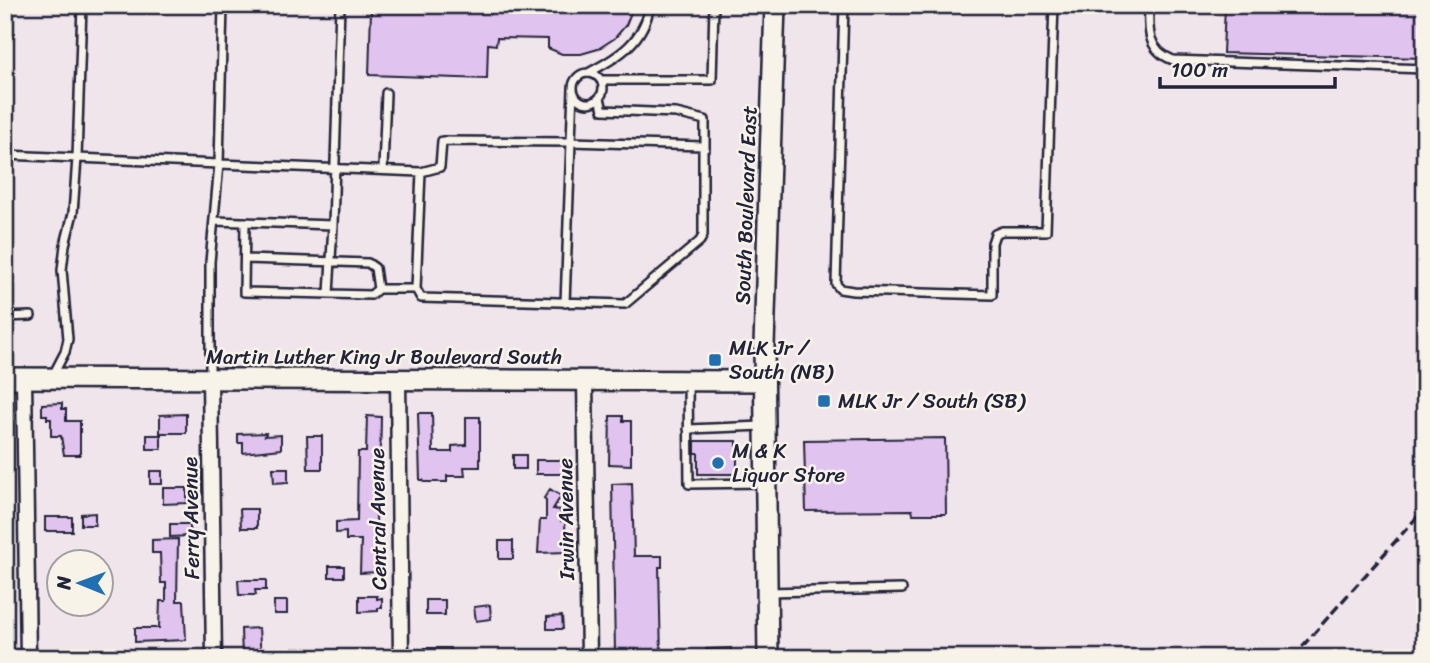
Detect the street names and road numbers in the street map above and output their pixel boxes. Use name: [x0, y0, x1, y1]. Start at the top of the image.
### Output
street label: South Boulevard East: [724, 105, 768, 305]
street label: Martin Luther King Jr Boulevard South: [206, 338, 562, 376]
street label: Central Avenue: [358, 447, 398, 590]
street label: Ferry Avenue: [171, 456, 211, 580]
street label: Irwin Avenue: [546, 458, 586, 581]

